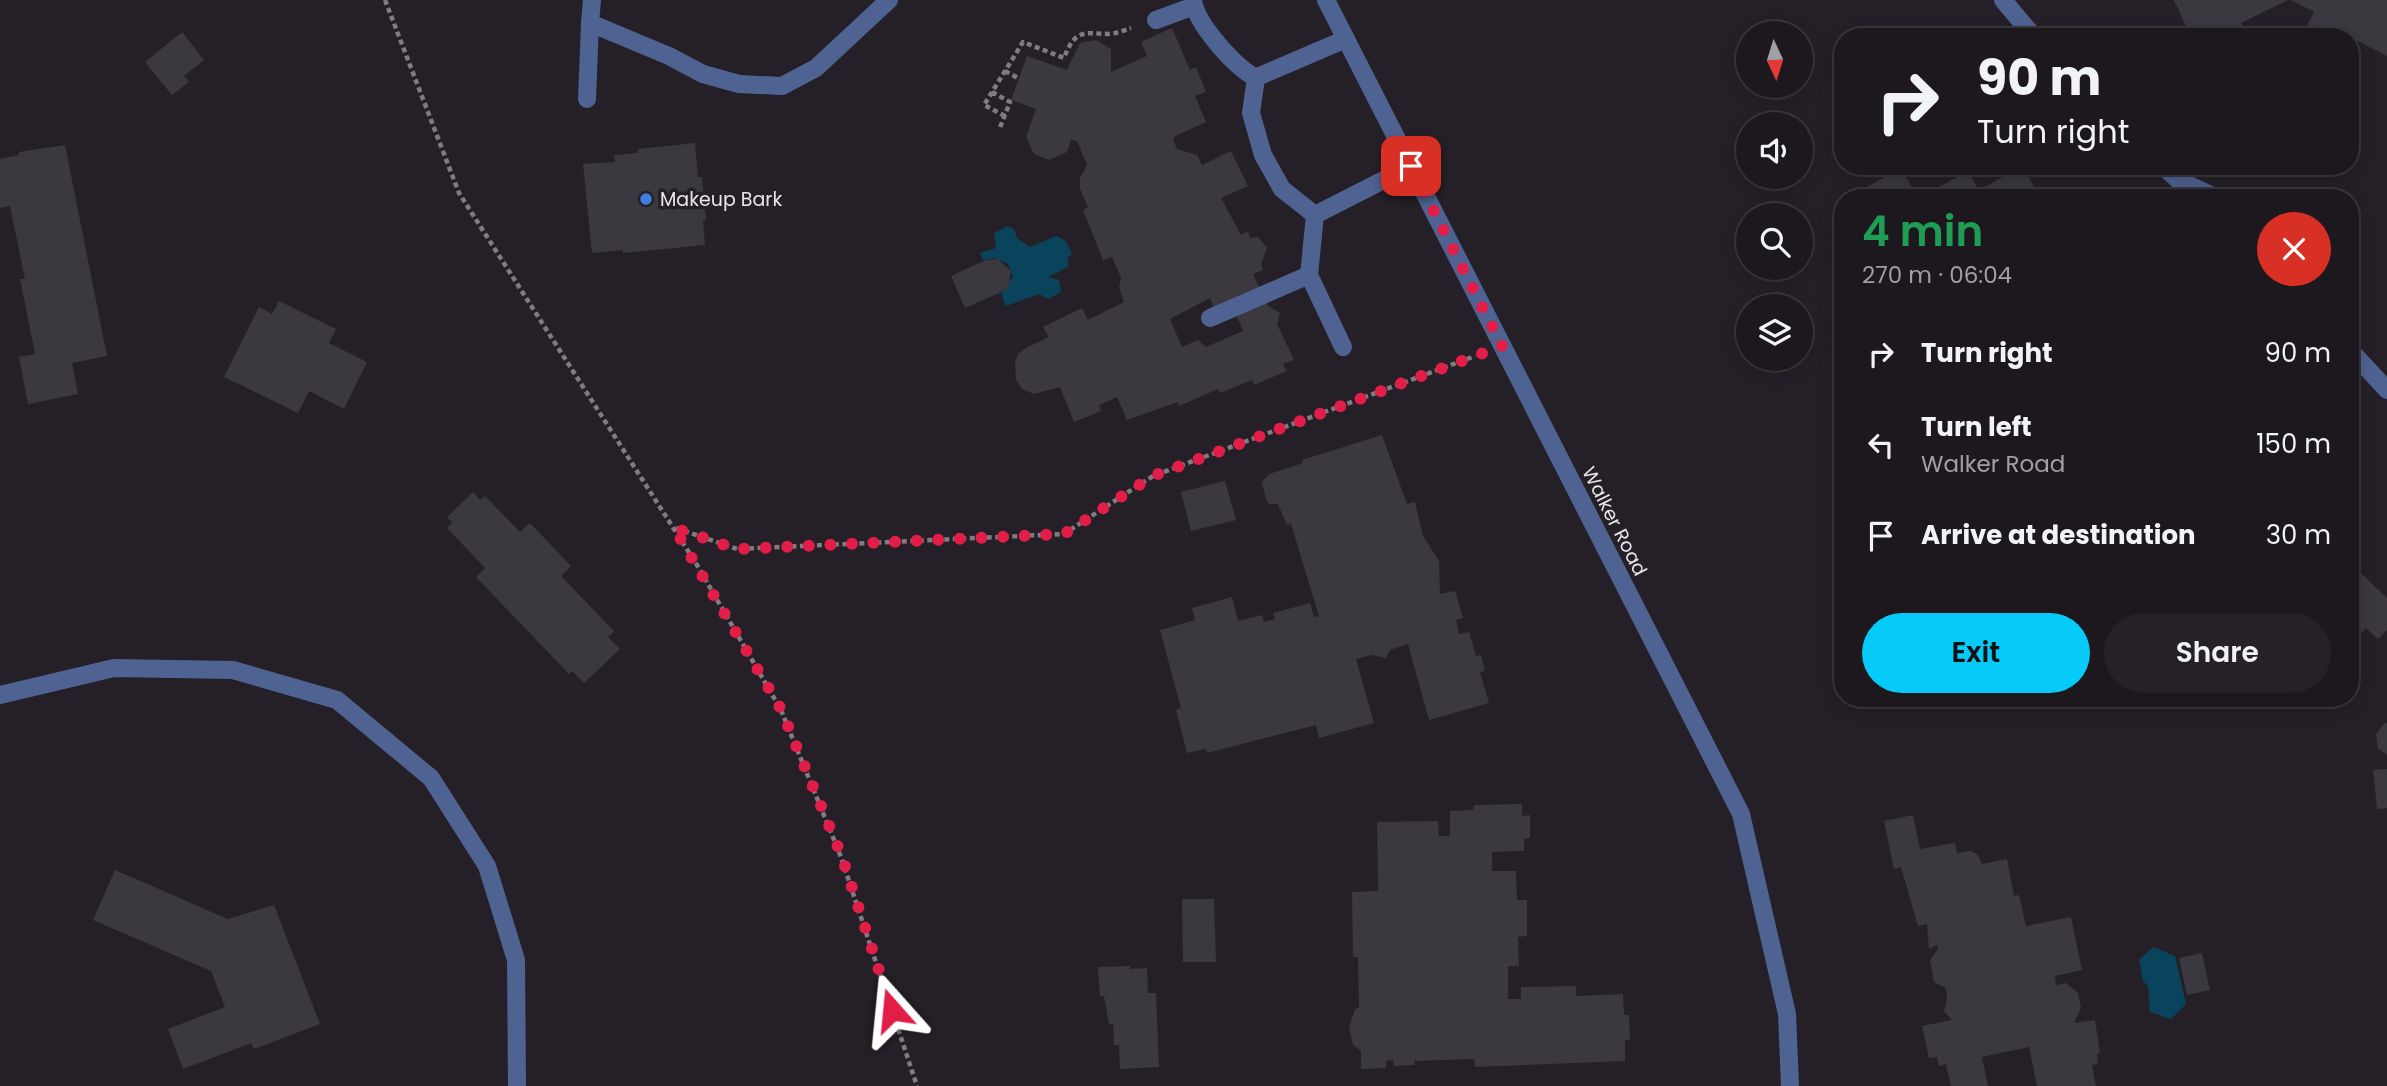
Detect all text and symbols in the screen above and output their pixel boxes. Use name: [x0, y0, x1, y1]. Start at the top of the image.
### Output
north arrow: [1736, 21, 1813, 98]
map controls: [1736, 21, 1813, 371]
text: 90 m: [1977, 44, 2101, 112]
icon: right: [1862, 56, 1953, 147]
text: Turn right: [1977, 109, 2129, 154]
button: sound: [1736, 112, 1813, 189]
pin: [1381, 136, 1441, 196]
icon: arrive: [1392, 147, 1430, 185]
place label: Makeup Bark: [660, 186, 782, 213]
marker: Makeup Bark: [638, 191, 654, 207]
text: 4 min: [1862, 202, 1983, 261]
button: search: [1736, 203, 1813, 280]
button: close: [2257, 212, 2331, 286]
text: 270 m · 06:04: [1862, 259, 2012, 291]
button: layers: [1736, 294, 1813, 371]
icon: right: [1862, 335, 1900, 373]
text: Turn right: [1921, 335, 2053, 371]
text: 90 m: [2265, 335, 2331, 371]
text: Turn left: [1921, 409, 2032, 445]
icon: left: [1862, 426, 1900, 464]
text: 150 m: [2256, 426, 2331, 462]
text: Walker Road: [1921, 448, 2065, 480]
street label: Walker Road: [1575, 462, 1654, 580]
icon: arrive: [1862, 517, 1900, 555]
text: Arrive at destination: [1921, 517, 2196, 553]
text: 30 m: [2266, 517, 2331, 553]
button: Exit: [1862, 613, 2090, 693]
button: Share: [2104, 613, 2331, 693]
position arrow: [855, 973, 929, 1047]

